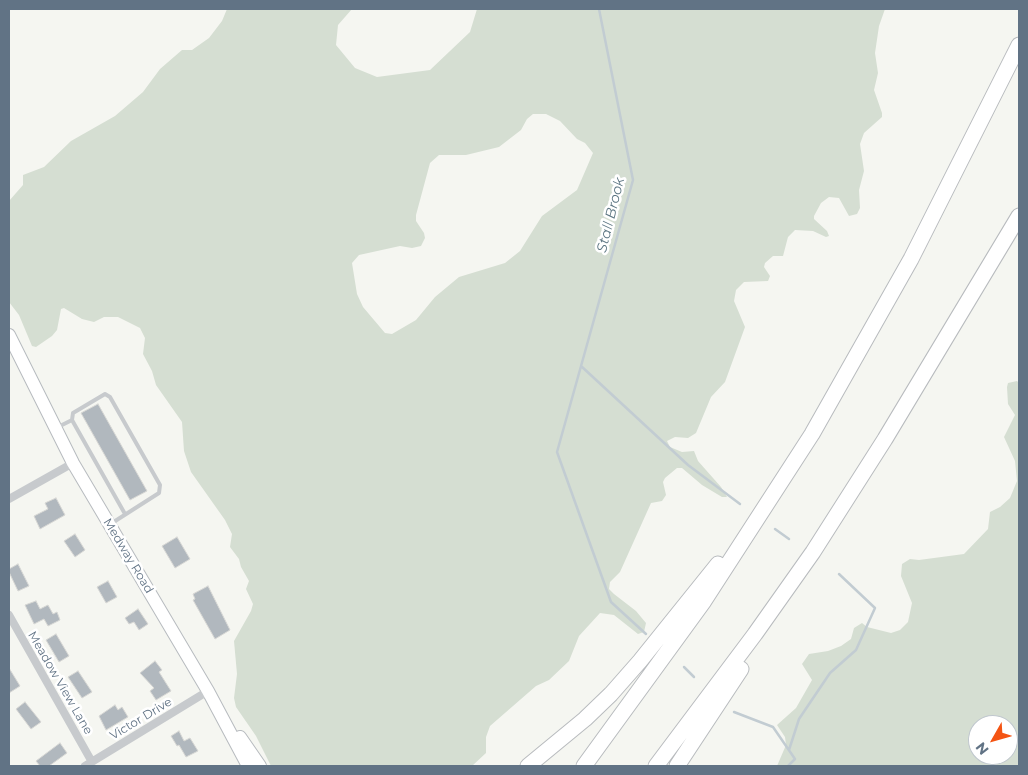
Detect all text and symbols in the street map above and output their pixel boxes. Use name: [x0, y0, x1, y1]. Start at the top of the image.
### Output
water label: Stall Brook: [594, 176, 628, 254]
street label: Medway Road: [100, 516, 156, 596]
street label: Meadow View Lane: [25, 629, 95, 737]
street label: Victor Drive: [107, 695, 175, 743]
north arrow: [968, 715, 1018, 765]
text: N: [971, 739, 993, 759]

